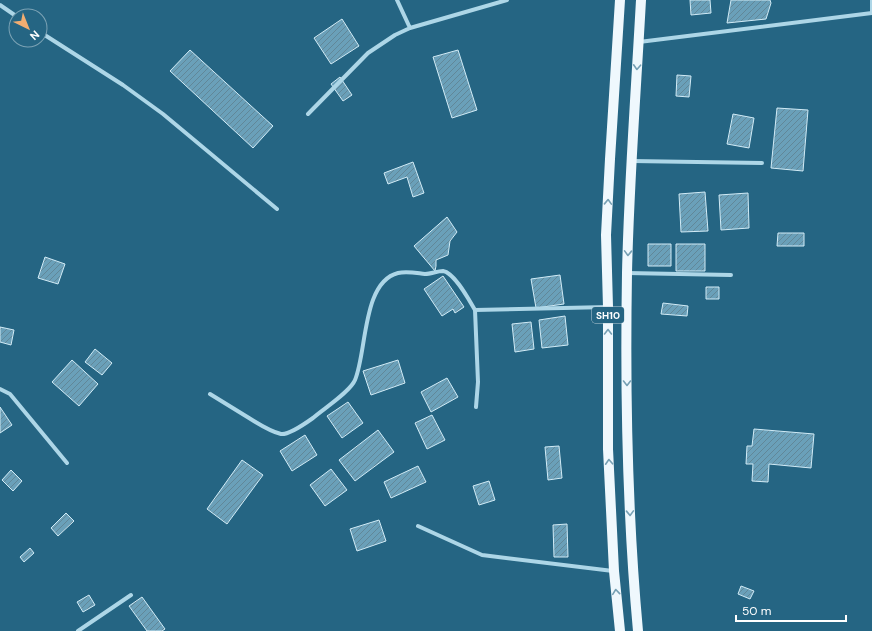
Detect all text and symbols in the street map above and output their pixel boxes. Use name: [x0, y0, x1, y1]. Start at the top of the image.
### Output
north arrow: [8, 8, 48, 48]
text: N: [27, 27, 43, 43]
one-way arrow: [633, 64, 642, 70]
one-way arrow: [603, 199, 612, 205]
one-way arrow: [624, 250, 633, 256]
road number: SH10: [592, 307, 624, 323]
one-way arrow: [604, 329, 612, 335]
one-way arrow: [623, 380, 631, 386]
one-way arrow: [604, 459, 613, 465]
one-way arrow: [626, 510, 634, 516]
one-way arrow: [612, 589, 621, 595]
scale bar: [736, 597, 846, 623]
text: 50 m: [742, 603, 771, 619]

